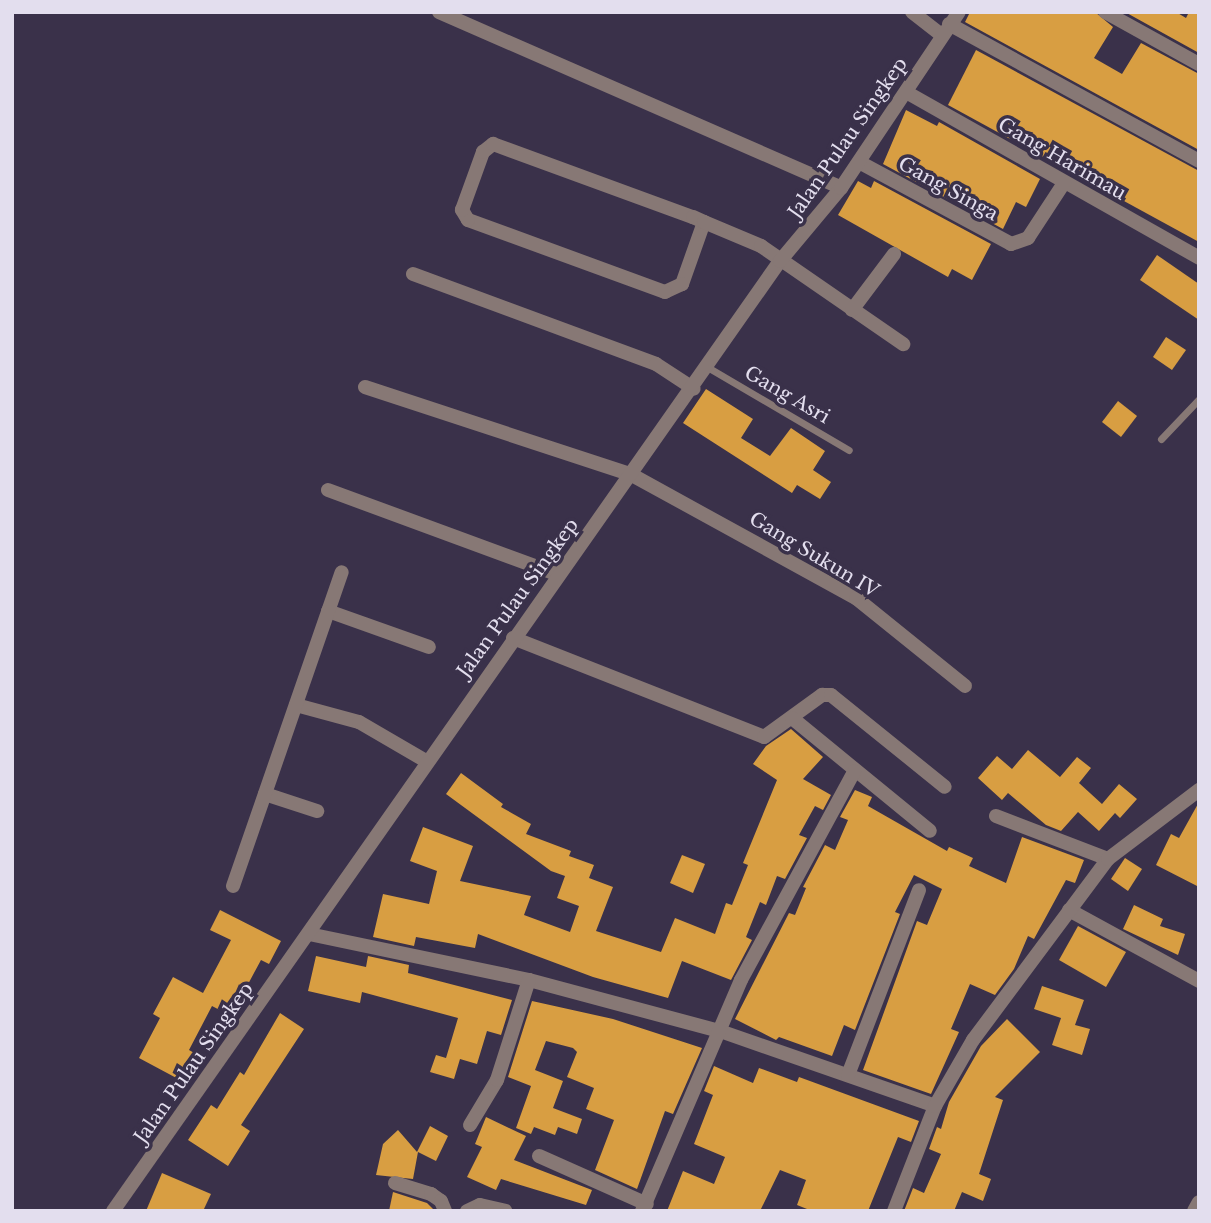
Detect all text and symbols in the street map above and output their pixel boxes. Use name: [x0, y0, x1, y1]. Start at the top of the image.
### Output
street label: Jalan Pulau Singkep: [784, 53, 912, 223]
street label: Gang Harimau: [994, 113, 1130, 205]
street label: Gang Singa: [894, 152, 1002, 226]
street label: Gang Asri: [740, 361, 834, 429]
street label: Gang Sukun IV: [745, 507, 883, 603]
street label: Jalan Pulau Singkep: [453, 514, 583, 682]
street label: Jalan Pulau Singkep: [130, 978, 258, 1148]

